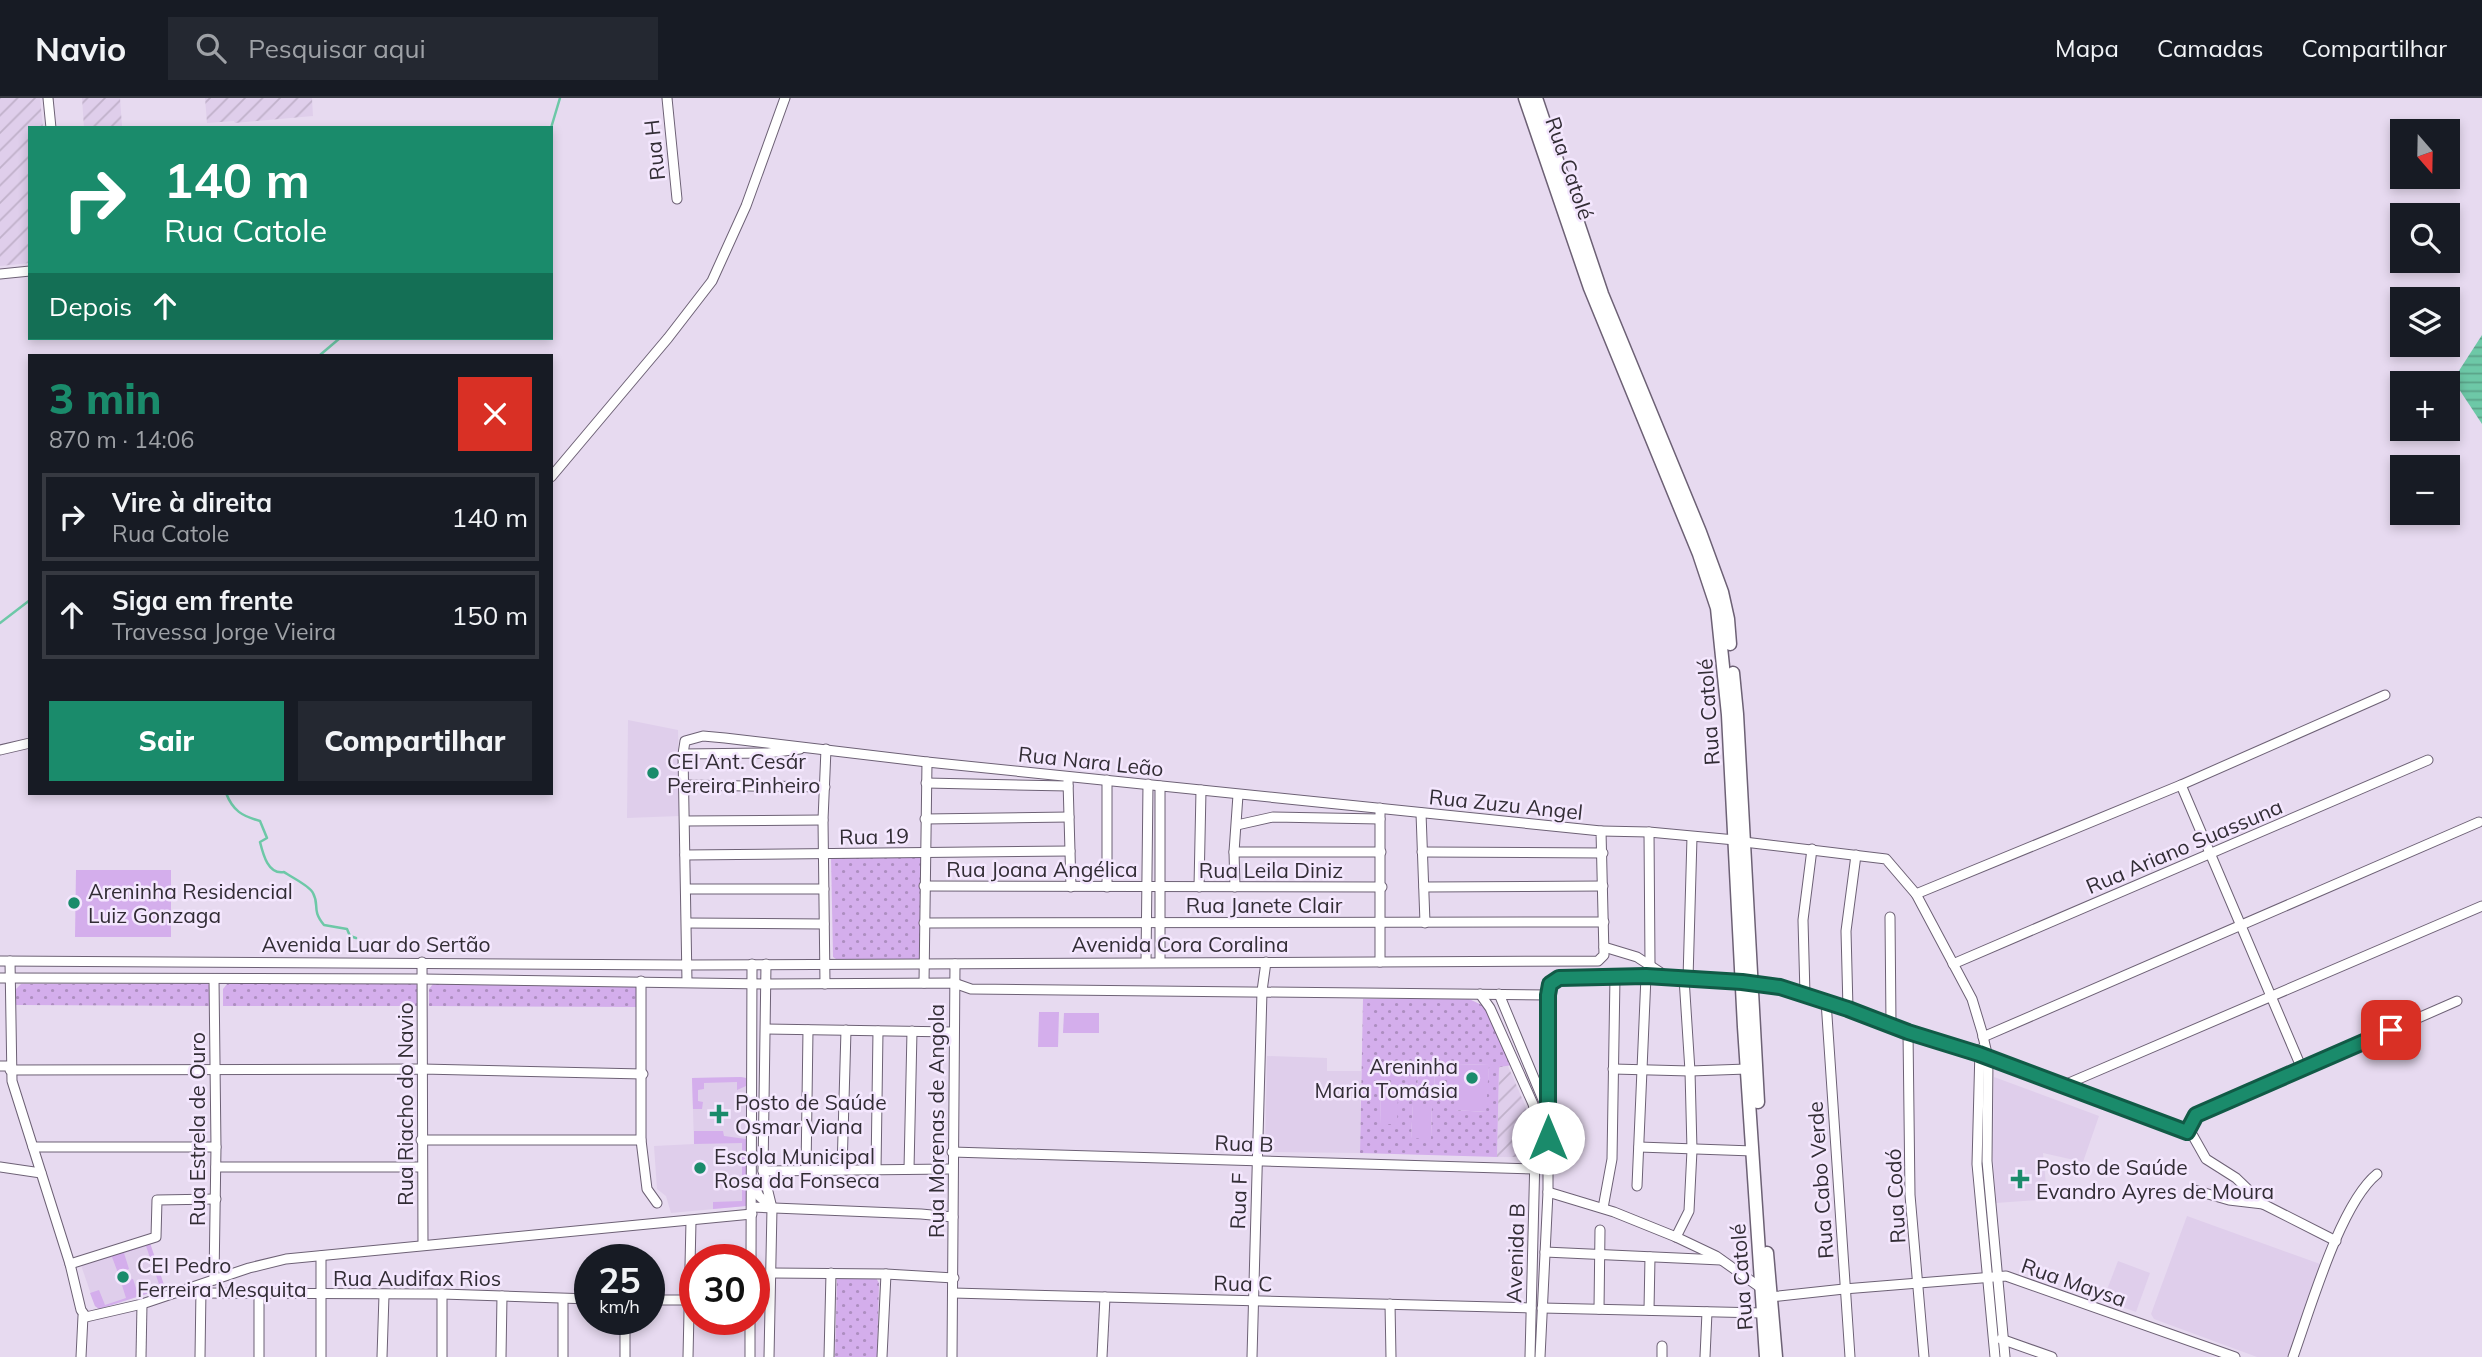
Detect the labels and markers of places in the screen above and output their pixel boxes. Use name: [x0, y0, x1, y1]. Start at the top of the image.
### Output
place label: CEI Ant. Cesár Pereira Pinheiro: [667, 748, 820, 798]
marker: CEI Ant. Cesár Pereira Pinheiro: [645, 765, 661, 781]
place label: Areninha Residencial Luiz Gonzaga: [88, 878, 293, 928]
marker: Areninha Residencial Luiz Gonzaga: [66, 895, 82, 911]
pin: [2361, 1000, 2421, 1060]
place label: Areninha Maria Tomásia: [1315, 1053, 1458, 1103]
marker: Areninha Maria Tomásia: [1464, 1070, 1480, 1086]
place label: Posto de Saúde Osmar Viana: [735, 1089, 887, 1139]
marker: Posto de Saúde Osmar Viana: [709, 1104, 729, 1124]
place label: Escola Municipal Rosa da Fonseca: [714, 1143, 880, 1193]
place label: Posto de Saúde Evandro Ayres de Moura: [2036, 1154, 2274, 1204]
marker: Escola Municipal Rosa da Fonseca: [692, 1160, 708, 1176]
marker: Posto de Saúde Evandro Ayres de Moura: [2010, 1169, 2030, 1189]
place label: CEI Pedro Ferreira Mesquita: [137, 1252, 306, 1302]
marker: CEI Pedro Ferreira Mesquita: [115, 1269, 131, 1285]

